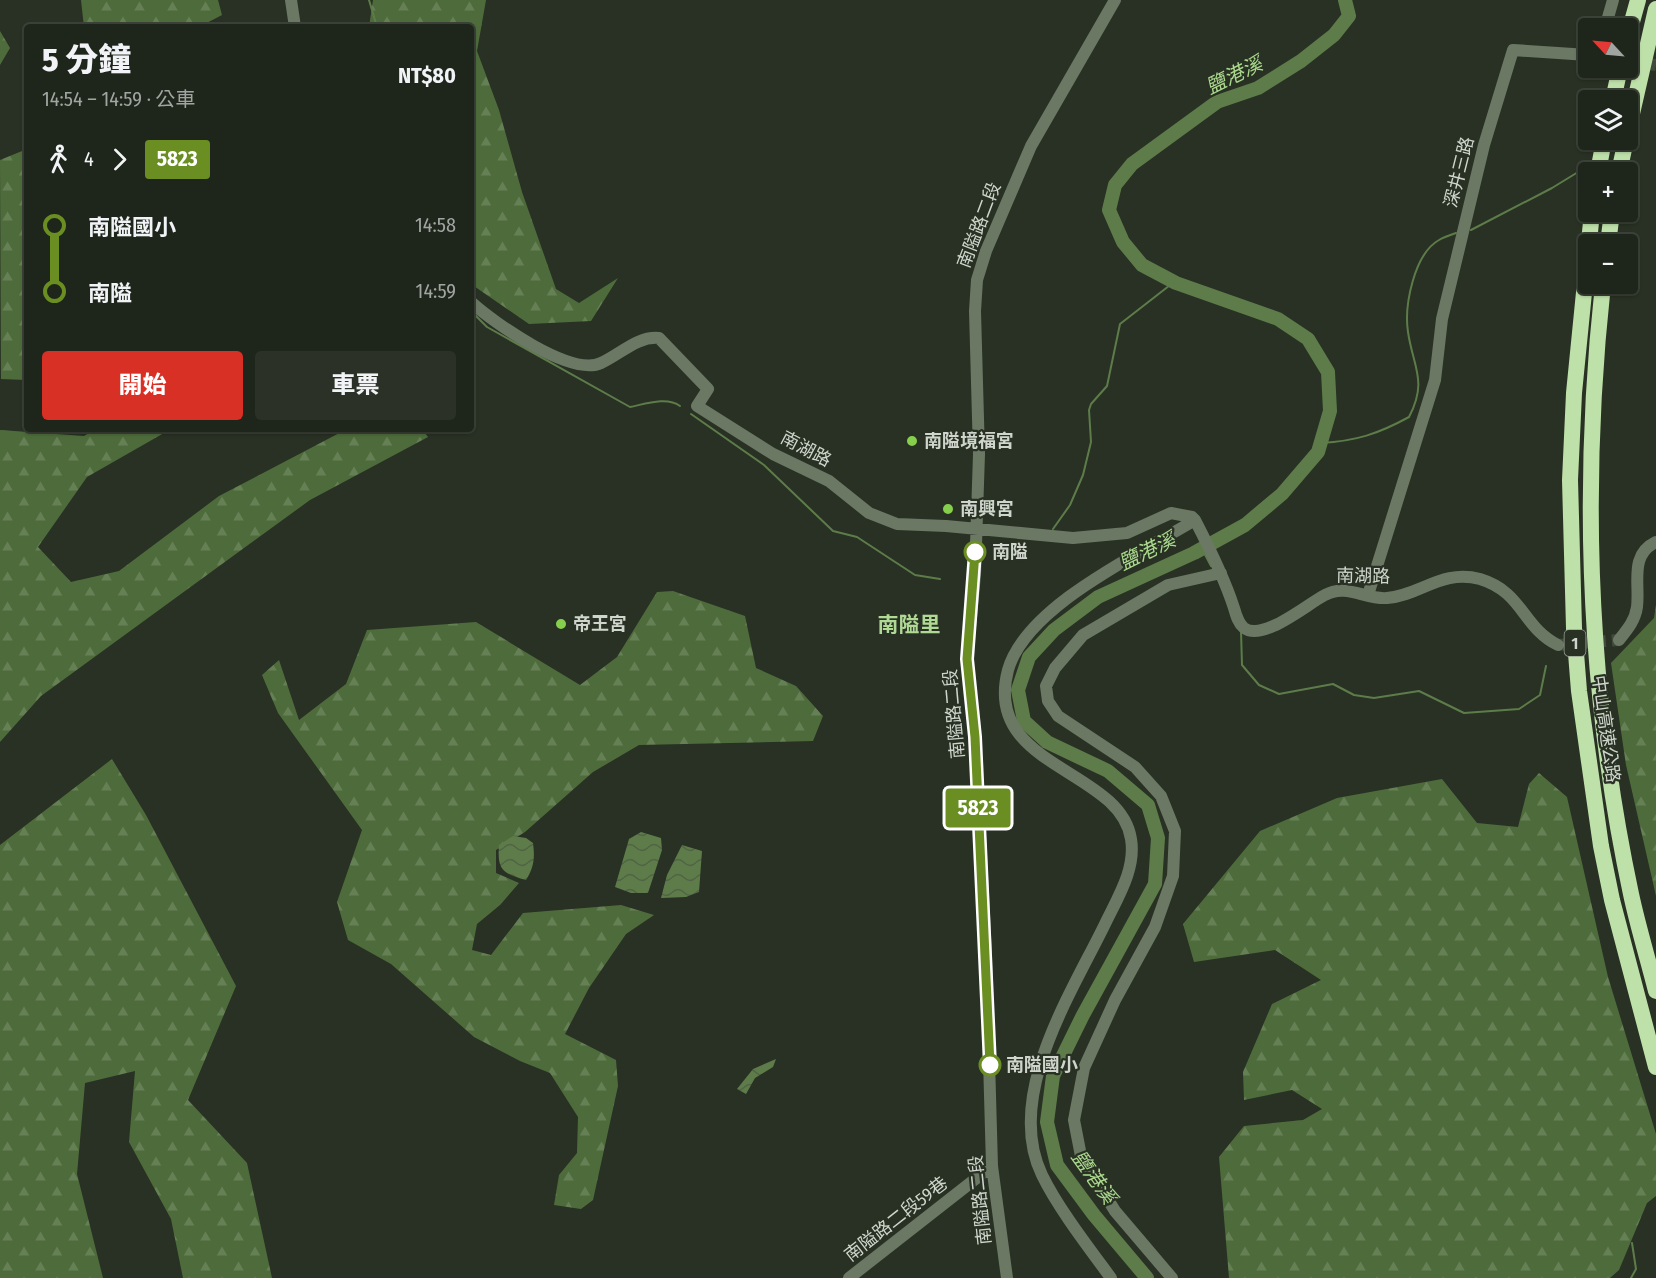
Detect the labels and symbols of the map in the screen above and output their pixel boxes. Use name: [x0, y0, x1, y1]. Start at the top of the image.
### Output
north arrow: [1578, 18, 1638, 78]
water label: 鹽港溪: [1202, 50, 1269, 99]
street label: 深井三路: [1440, 134, 1478, 210]
street label: 南隘路二段: [953, 179, 1005, 271]
street label: 南湖路: [777, 427, 835, 471]
place label: 南隘境福宮: [924, 430, 1014, 452]
marker: 南隘境福宮: [905, 434, 919, 448]
place label: 南興宮: [960, 498, 1014, 520]
marker: 南興宮: [941, 502, 955, 516]
water label: 鹽港溪: [1115, 526, 1182, 575]
marker: 南隘: [964, 541, 986, 563]
place label: 南隘: [992, 541, 1028, 563]
street label: 南湖路: [1336, 565, 1390, 587]
district label: 南隘里: [878, 612, 941, 638]
place label: 帝王宮: [573, 613, 627, 635]
marker: 帝王宮: [554, 617, 568, 631]
road number: 1: [1564, 630, 1586, 656]
street label: 南隘路二段: [939, 668, 969, 760]
street label: 中山高速公路: [1588, 674, 1624, 784]
line badge: 5823: [936, 788, 1020, 828]
marker: 南隘國小: [979, 1054, 1001, 1076]
place label: 南隘國小: [1006, 1054, 1078, 1076]
water label: 鹽港溪: [1067, 1146, 1123, 1211]
street label: 南隘路二段: [964, 1154, 996, 1246]
street label: 南隘路二段59巷: [840, 1172, 952, 1266]

